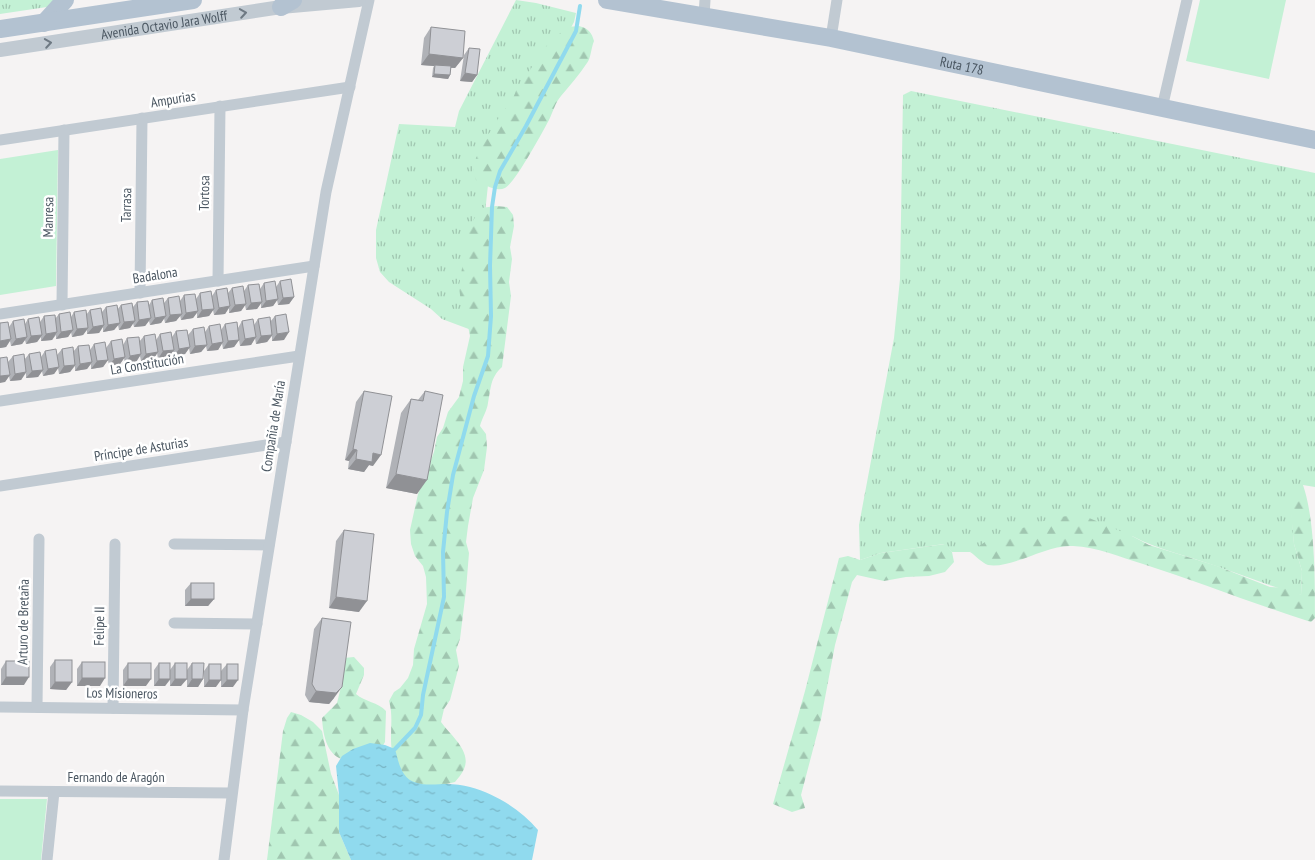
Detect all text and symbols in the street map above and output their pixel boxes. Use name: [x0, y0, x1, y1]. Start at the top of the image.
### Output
street label: Avenida Octavio Jara Wolff: [100, 6, 229, 43]
one-way arrow: [240, 8, 248, 19]
one-way arrow: [45, 38, 53, 49]
street label: Ruta 178: [938, 52, 985, 79]
street label: Ampurias: [149, 87, 197, 111]
street label: Tortosa: [195, 175, 213, 211]
street label: Tarrasa: [117, 188, 135, 222]
street label: Manresa: [39, 197, 57, 237]
street label: Badalona: [131, 263, 179, 287]
street label: La Constitución: [109, 349, 185, 379]
street label: Compañía de María: [257, 379, 289, 473]
street label: Príncipe de Asturias: [93, 433, 189, 465]
street label: Arturo de Bretaña: [13, 579, 33, 665]
street label: Felipe II: [90, 606, 108, 646]
street label: Los Misioneros: [86, 683, 158, 703]
street label: Fernando de Aragón: [67, 768, 165, 786]

